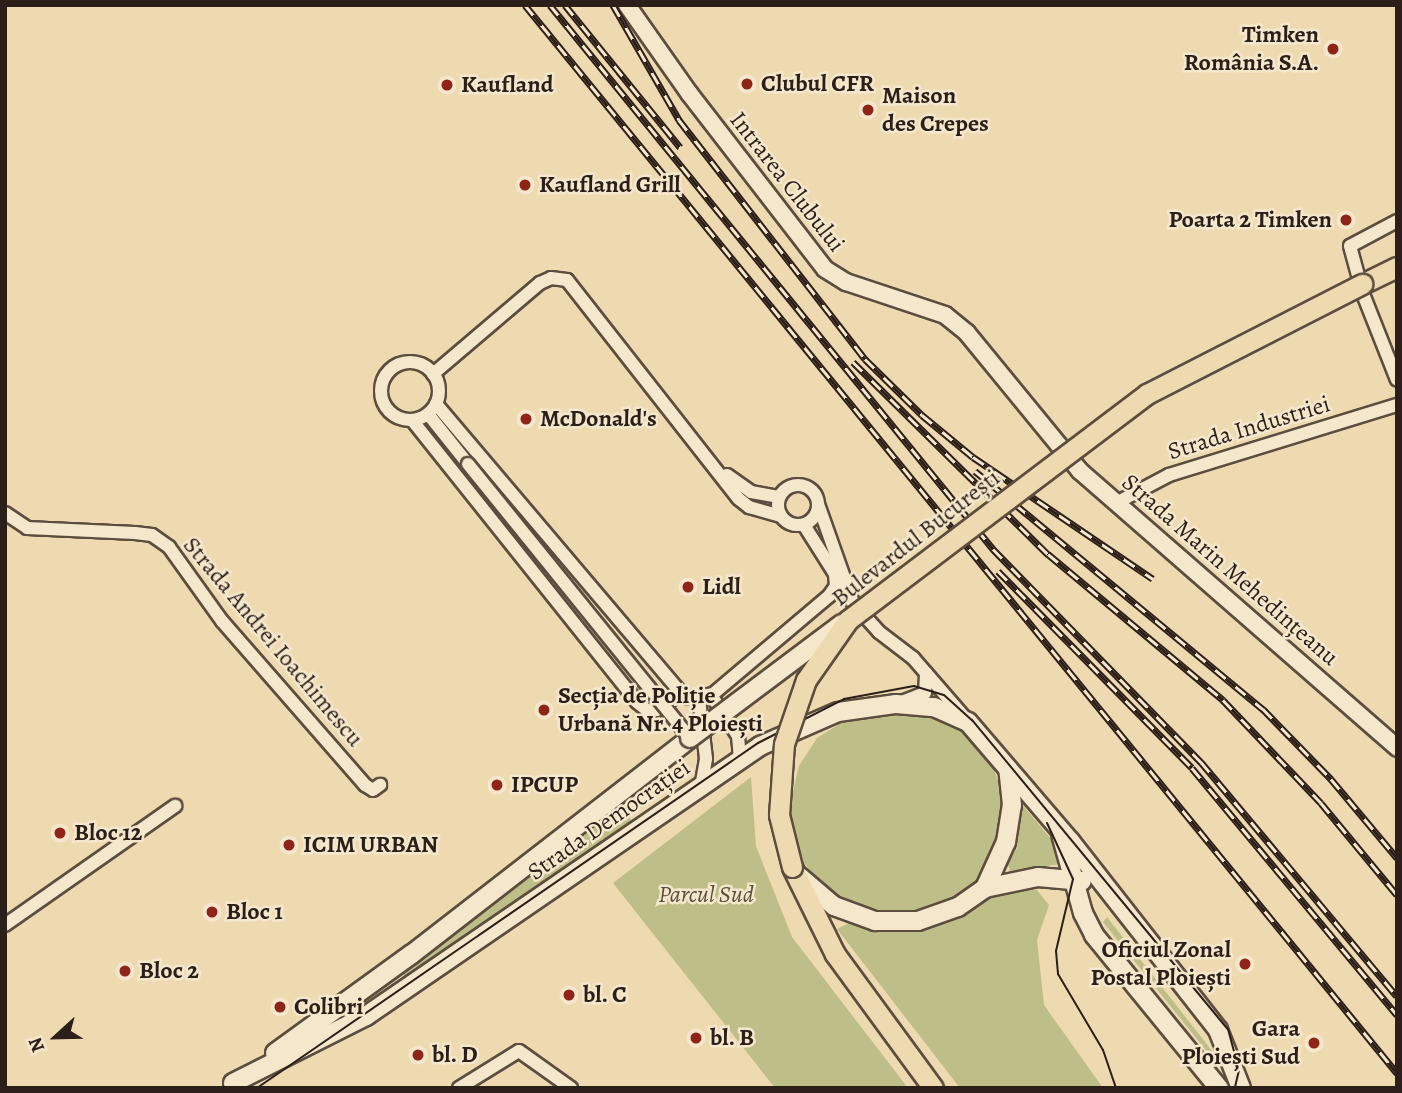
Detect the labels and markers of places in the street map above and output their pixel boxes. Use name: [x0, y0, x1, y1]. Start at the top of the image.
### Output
place label: Timken România S.A.: [1184, 21, 1319, 77]
marker: Timken România S.A.: [1325, 41, 1341, 57]
place label: Clubul CFR: [761, 70, 874, 98]
place label: Kaufland: [461, 71, 554, 99]
marker: Clubul CFR: [739, 76, 755, 92]
marker: Kaufland: [439, 77, 455, 93]
place label: Maison des Crepes: [882, 82, 989, 138]
marker: Maison des Crepes: [860, 102, 876, 118]
place label: Kaufland Grill: [539, 171, 681, 199]
marker: Kaufland Grill: [517, 177, 533, 193]
place label: Poarta 2 Timken: [1169, 206, 1332, 234]
marker: Poarta 2 Timken: [1338, 212, 1354, 228]
place label: McDonald's: [540, 405, 657, 433]
marker: McDonald's: [518, 411, 534, 427]
place label: Lidl: [702, 573, 741, 601]
marker: Lidl: [680, 579, 696, 595]
place label: Secția de Poliție Urbană Nr. 4 Ploiești: [558, 682, 763, 738]
marker: Secția de Poliție Urbană Nr. 4 Ploiești: [536, 702, 552, 718]
place label: IPCUP: [511, 771, 578, 799]
marker: IPCUP: [489, 777, 505, 793]
place label: Bloc 12: [74, 819, 142, 847]
marker: Bloc 12: [52, 825, 68, 841]
place label: ICIM URBAN: [303, 831, 438, 859]
marker: ICIM URBAN: [281, 837, 297, 853]
place label: Bloc 1: [226, 898, 283, 926]
marker: Bloc 1: [204, 904, 220, 920]
place label: Oficiul Zonal Postal Ploiești: [1090, 936, 1231, 992]
marker: Oficiul Zonal Postal Ploiești: [1237, 956, 1253, 972]
place label: Bloc 2: [139, 957, 199, 985]
marker: Bloc 2: [117, 963, 133, 979]
place label: bl. C: [583, 981, 627, 1009]
marker: bl. C: [561, 987, 577, 1003]
place label: Colibri: [294, 993, 363, 1021]
marker: Colibri: [272, 999, 288, 1015]
place label: Gara Ploiești Sud: [1182, 1015, 1300, 1071]
place label: bl. B: [710, 1024, 754, 1052]
marker: bl. B: [688, 1030, 704, 1046]
marker: Gara Ploiești Sud: [1306, 1035, 1322, 1051]
place label: bl. D: [432, 1041, 478, 1069]
marker: bl. D: [410, 1047, 426, 1063]

